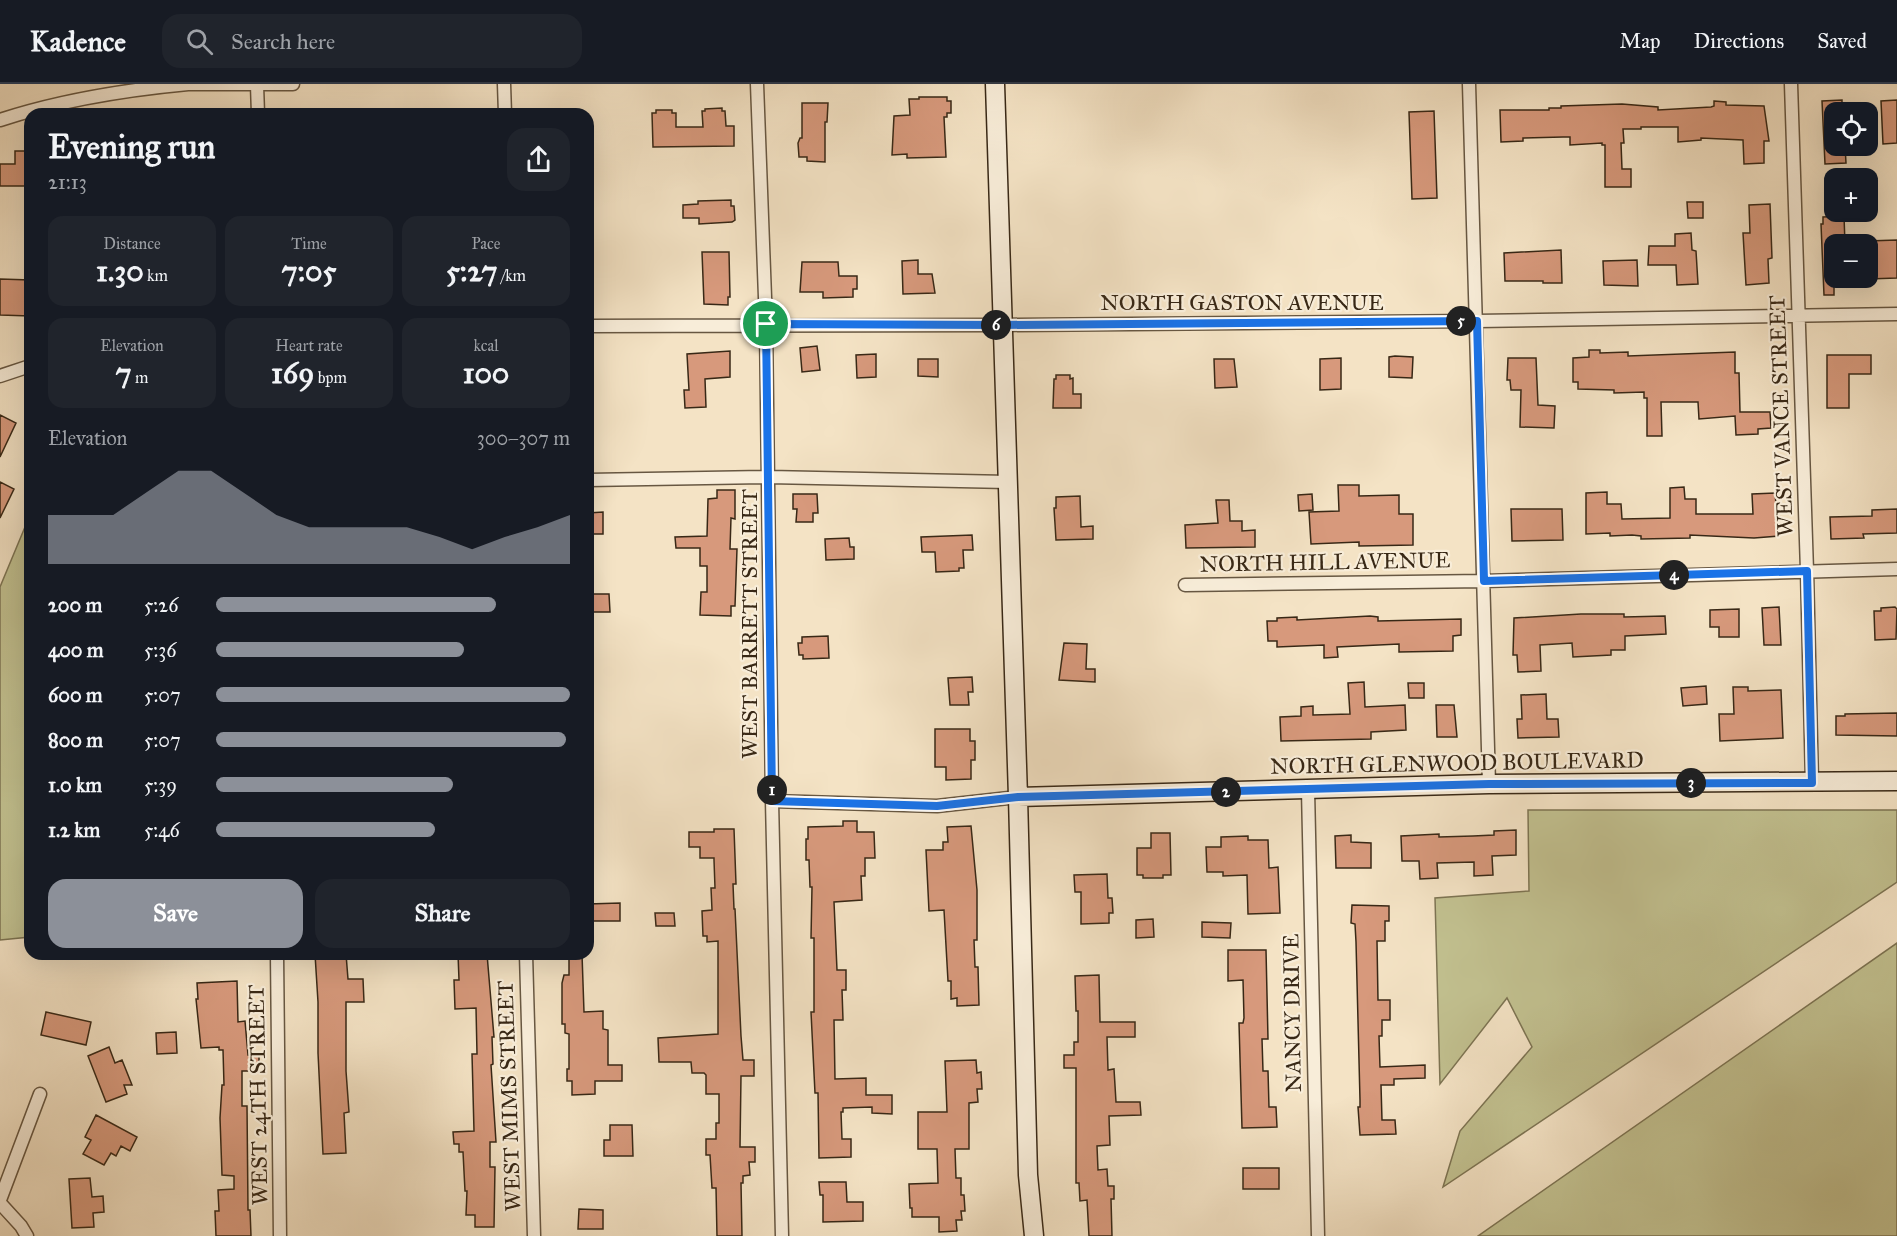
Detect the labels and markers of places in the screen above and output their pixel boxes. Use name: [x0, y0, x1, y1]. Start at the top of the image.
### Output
pin: [740, 298, 791, 349]
pin: 5: [1446, 306, 1476, 336]
pin: 6: [981, 310, 1011, 340]
pin: 4: [1659, 560, 1689, 590]
pin: 3: [1676, 768, 1706, 798]
pin: 1: [757, 775, 787, 805]
pin: 2: [1211, 777, 1241, 807]

